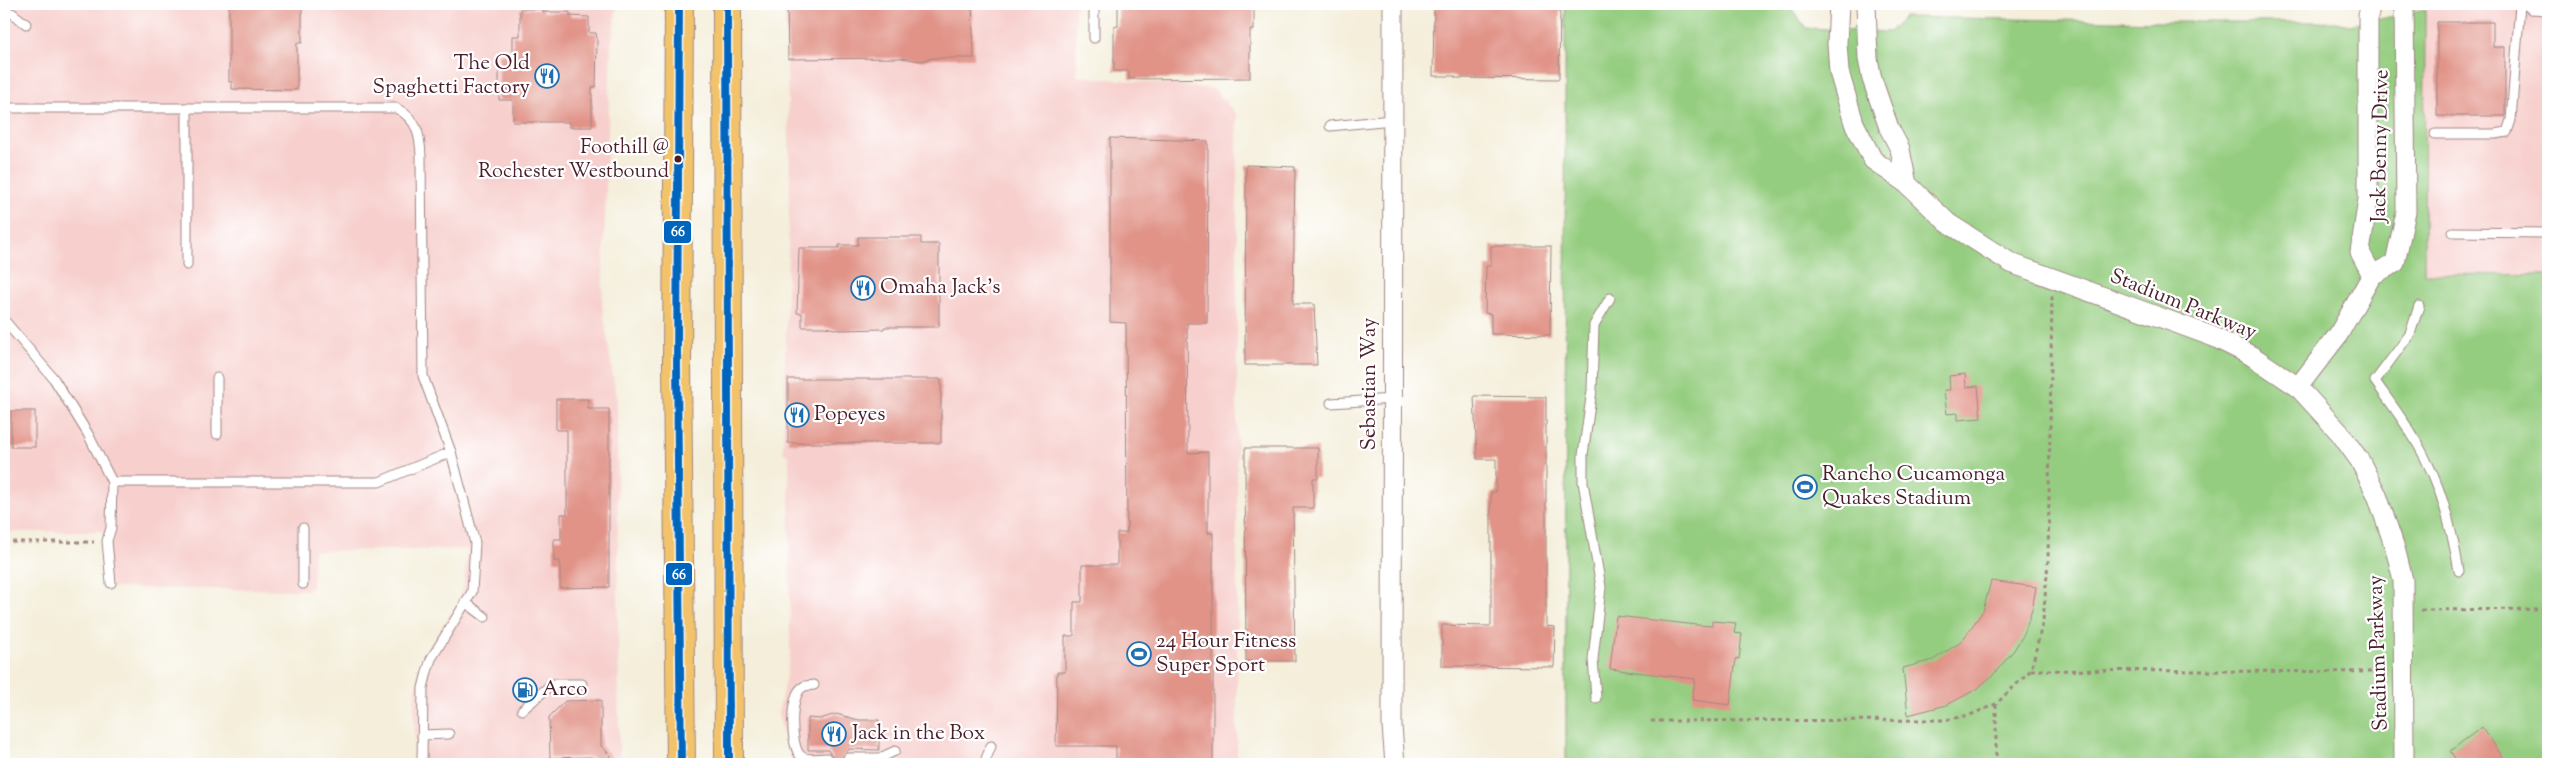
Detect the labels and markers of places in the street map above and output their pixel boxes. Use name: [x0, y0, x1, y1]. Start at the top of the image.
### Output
place label: The Old Spaghetti Factory: [373, 49, 531, 103]
restaurant icon: The Old Spaghetti Factory: [534, 63, 560, 89]
place label: Foothill @ Rochester Westbound: [478, 134, 669, 187]
marker: Foothill @ Rochester Westbound: [673, 154, 683, 164]
place label: Omaha Jack's: [880, 273, 1001, 303]
restaurant icon: Omaha Jack's: [850, 275, 876, 301]
place label: Popeyes: [814, 400, 885, 430]
restaurant icon: Popeyes: [784, 402, 810, 428]
place label: Rancho Cucamonga Quakes Stadium: [1822, 460, 2005, 514]
sports icon: Rancho Cucamonga Quakes Stadium: [1792, 474, 1818, 500]
place label: 24 Hour Fitness Super Sport: [1156, 627, 1296, 681]
sports icon: 24 Hour Fitness Super Sport: [1126, 641, 1152, 667]
place label: Arco: [542, 675, 588, 705]
fuel station icon: Arco: [512, 677, 538, 703]
place label: Jack in the Box: [851, 719, 985, 749]
restaurant icon: Jack in the Box: [821, 721, 847, 747]

